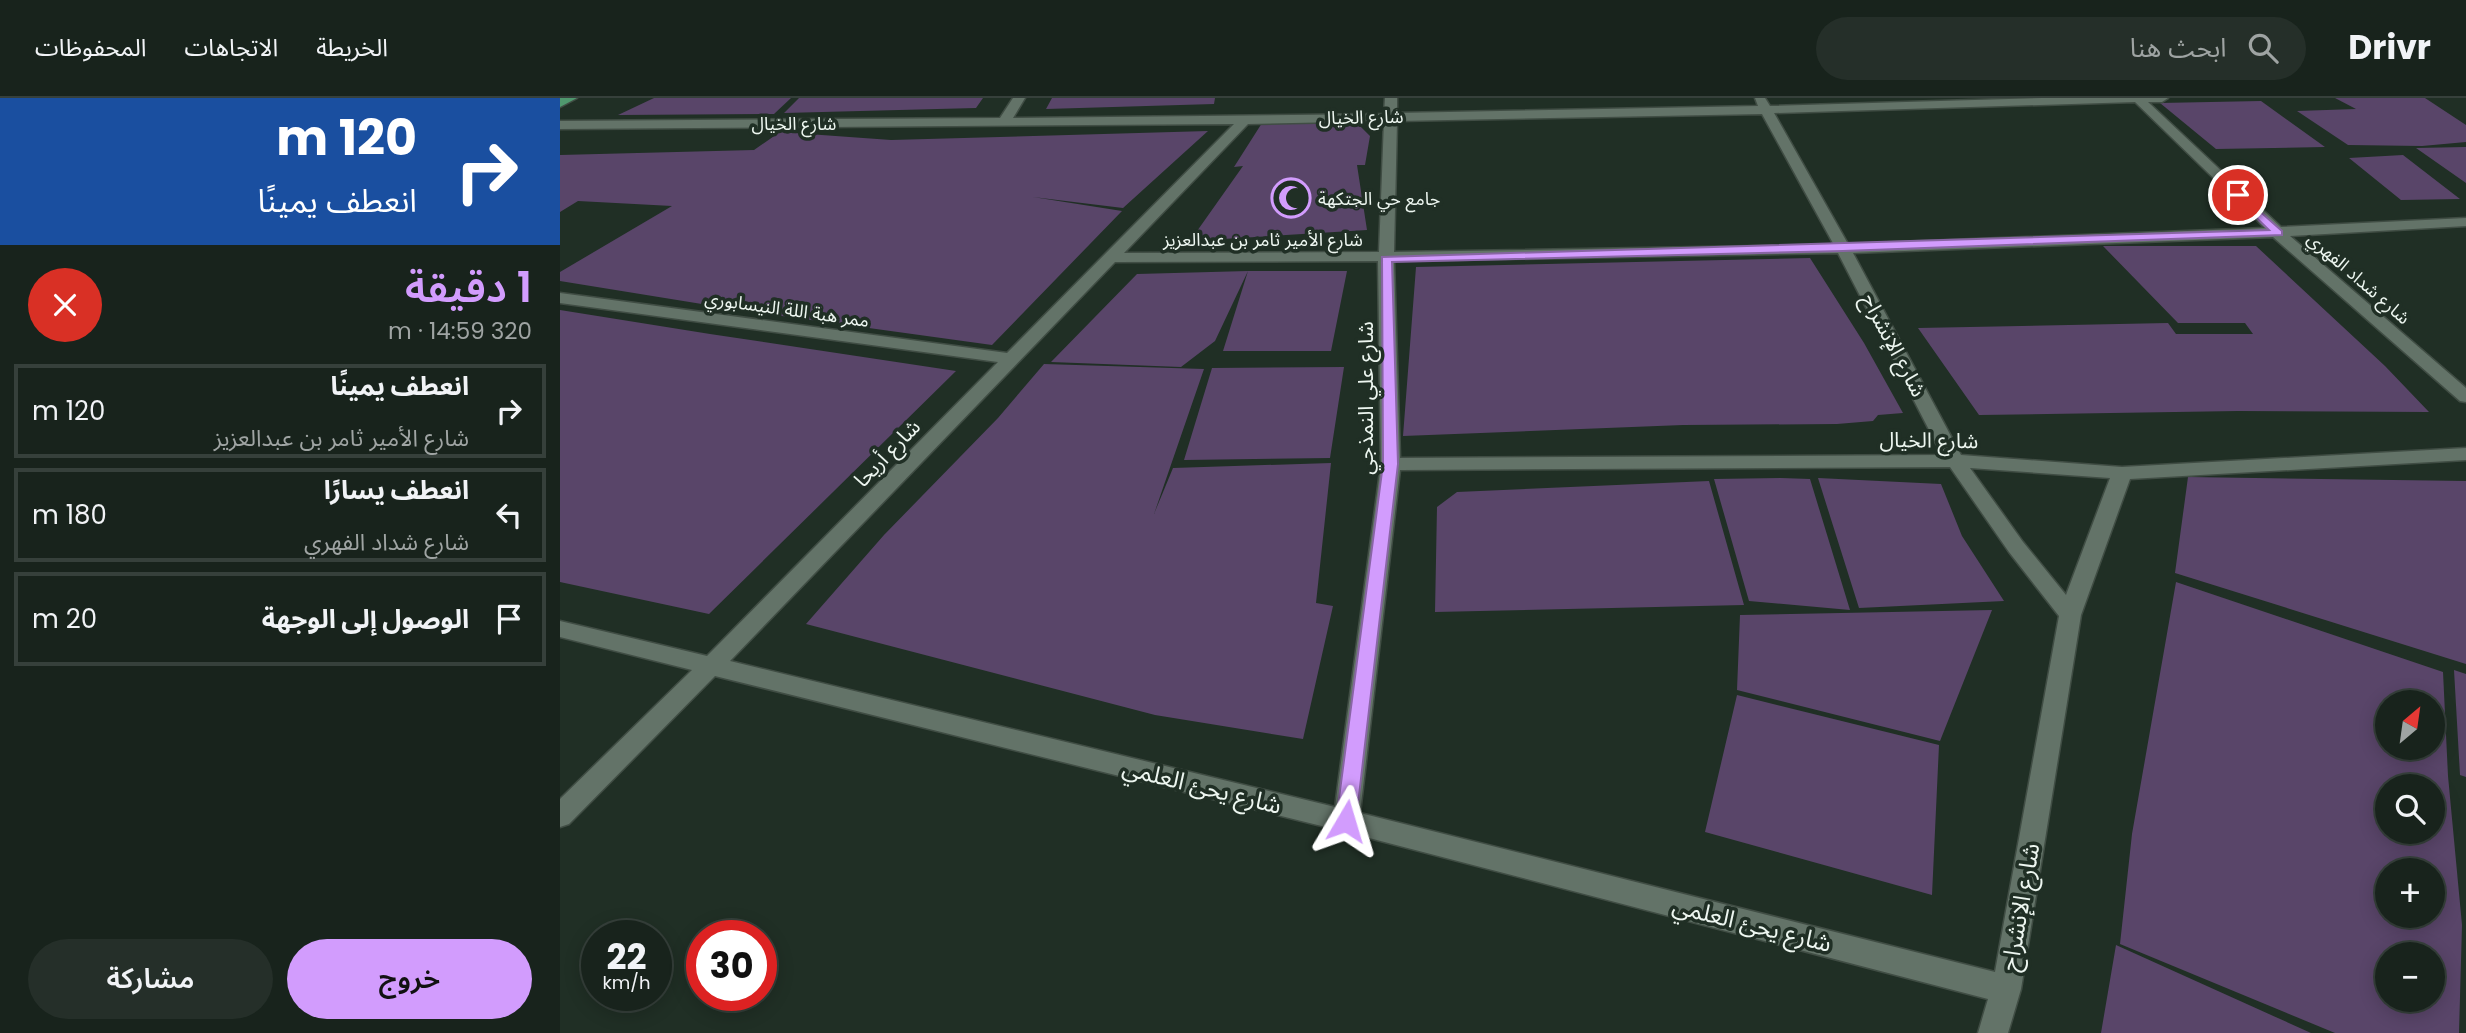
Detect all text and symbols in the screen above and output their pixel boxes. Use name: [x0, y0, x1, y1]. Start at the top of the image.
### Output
search box: [1816, 17, 2306, 80]
text: Drivr: [2348, 24, 2431, 71]
icon: search: [2244, 29, 2282, 67]
text: ابحث هنا: [2130, 30, 2226, 66]
text: المحفوظات: [35, 31, 146, 64]
text: الاتجاهات: [184, 31, 278, 64]
text: الخريطة: [316, 31, 388, 64]
text: 120 m: [276, 104, 417, 172]
street label: شارع الخيال: [1318, 104, 1404, 132]
street label: شارع الخيال: [752, 111, 836, 138]
icon: right: [441, 126, 532, 217]
pin: [2208, 165, 2268, 225]
icon: arrive: [2219, 176, 2257, 214]
mosque icon: جامع حي الجتكهة: [1270, 177, 1312, 219]
text: انعطف يمينًا: [257, 178, 417, 223]
place label: جامع حي الجتكهة: [1318, 186, 1440, 213]
street label: شارع شداد الفهري: [2301, 226, 2416, 331]
street label: شارع الأمير ثامر بن عبدالعزيز: [1162, 227, 1363, 254]
text: 1 دقيقة: [405, 258, 532, 317]
button: close: [28, 268, 102, 342]
street label: ممر هبة اللة النيسابوري: [703, 285, 871, 334]
street label: شارع الإنشراح: [1854, 288, 1933, 402]
text: 320 m · 14:59: [388, 315, 532, 347]
street label: شارع علي النمذجي: [1351, 321, 1381, 475]
text: انعطف يمينًا: [331, 368, 469, 404]
icon: right: [490, 392, 528, 430]
text: 120 m: [32, 393, 105, 429]
street label: شارع أريحا: [847, 413, 927, 494]
text: شارع الأمير ثامر بن عبدالعزيز: [214, 422, 469, 454]
street label: شارع الخيال: [1879, 425, 1979, 456]
text: انعطف يسارًا: [324, 472, 469, 508]
icon: left: [490, 496, 528, 534]
text: 180 m: [32, 497, 107, 533]
text: شارع شداد الفهري: [304, 526, 469, 558]
icon: arrive: [490, 600, 528, 638]
text: 20 m: [32, 601, 97, 637]
text: الوصول إلى الوجهة: [262, 601, 469, 637]
north arrow: [2375, 690, 2445, 760]
map controls: [2375, 690, 2445, 1012]
street label: شارع يحئ العلمي: [1118, 750, 1285, 824]
button: search: [2375, 774, 2445, 844]
position arrow: [1309, 784, 1383, 858]
street label: شارع الإنشراح: [1992, 840, 2048, 974]
button: +: [2375, 858, 2445, 928]
street label: شارع يحئ العلمي: [1668, 888, 1835, 962]
speed limit sign: 30: [686, 920, 777, 1011]
text: 22: [607, 932, 646, 981]
button: مشاركة: [28, 939, 273, 1019]
button: خروج: [287, 939, 532, 1019]
button: −: [2375, 942, 2445, 1012]
text: km/h: [603, 970, 650, 995]

